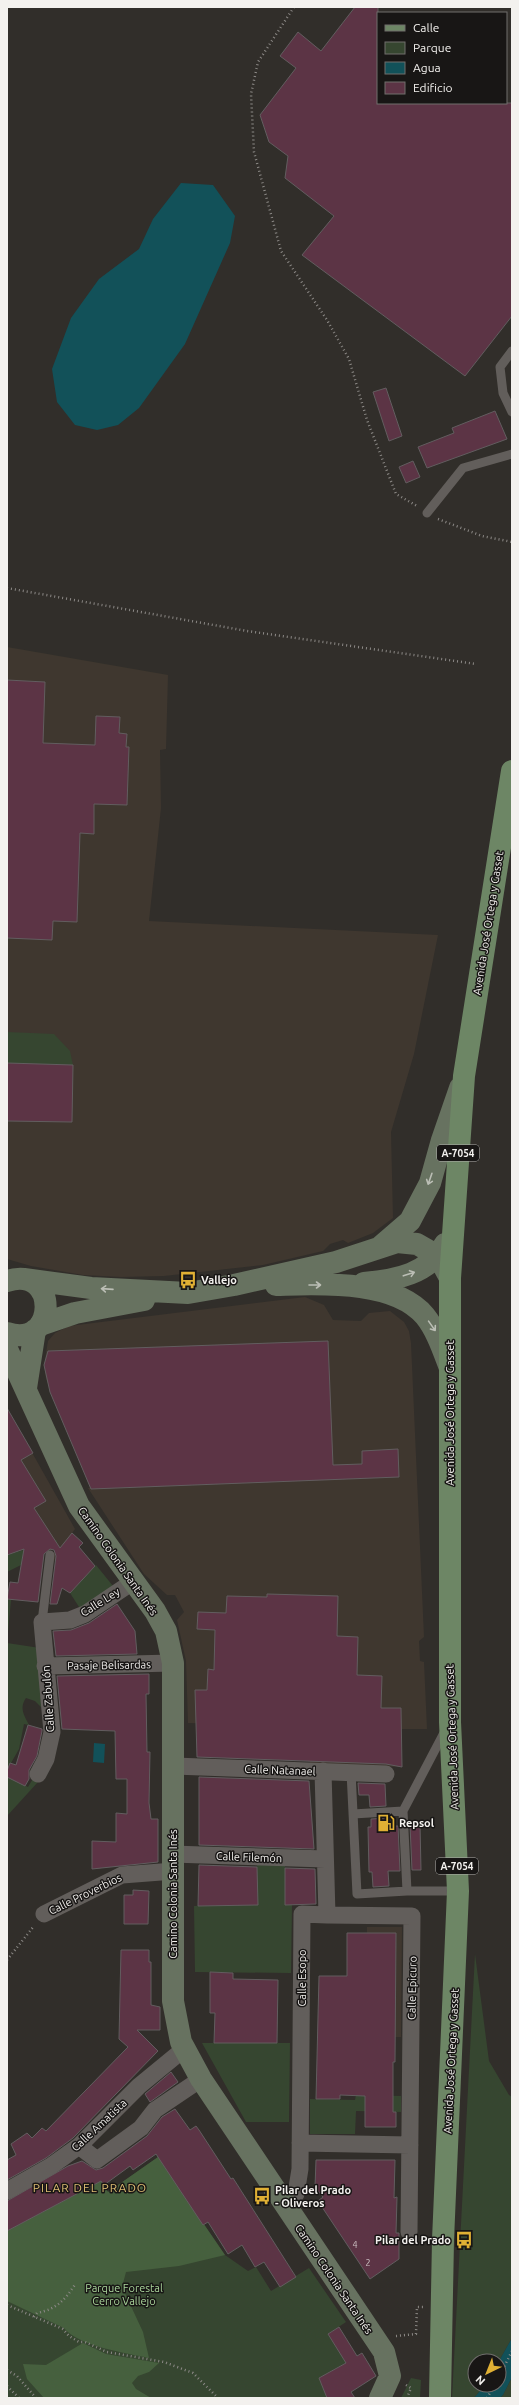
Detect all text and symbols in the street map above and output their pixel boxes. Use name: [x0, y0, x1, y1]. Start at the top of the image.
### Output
legend: [377, 12, 507, 104]
text: Calle: [413, 21, 439, 34]
text: Parque: [413, 41, 451, 54]
text: Agua: [413, 61, 441, 74]
text: Edificio: [413, 81, 453, 94]
street label: Avenida José Ortega y Gasset: [471, 850, 505, 996]
road number: A-7054: [437, 1145, 479, 1161]
one-way arrow: [426, 1173, 434, 1185]
bus stop icon: Vallejo: [178, 1270, 198, 1290]
one-way arrow: [402, 1270, 414, 1278]
place label: Vallejo: [201, 1274, 237, 1286]
one-way arrow: [308, 1281, 321, 1289]
one-way arrow: [101, 1286, 114, 1293]
one-way arrow: [428, 1321, 436, 1332]
street label: Avenida José Ortega y Gasset: [444, 1340, 456, 1486]
street label: Camino Colonia Santa Inés: [76, 1504, 160, 1618]
street label: Calle Ley: [78, 1585, 122, 1619]
street label: Pasaje Belisardas: [67, 1658, 151, 1672]
street label: Avenida José Ortega y Gasset: [443, 1663, 461, 1810]
street label: Calle Zabulón: [40, 1665, 56, 1733]
street label: Calle Natanael: [244, 1763, 316, 1777]
fuel station icon: Repsol: [376, 1813, 396, 1833]
place label: Repsol: [399, 1817, 435, 1829]
street label: Camino Colonia Santa Inés: [167, 1829, 179, 1959]
street label: Calle Filemón: [216, 1850, 282, 1864]
road number: A-7054: [436, 1858, 478, 1874]
street label: Calle Proverbios: [46, 1871, 124, 1917]
street label: Calle Esopo: [296, 1949, 308, 2007]
street label: Calle Epicuro: [405, 1956, 419, 2020]
street label: Avenida José Ortega y Gasset: [441, 1987, 461, 2134]
street label: Calle Amatista: [69, 2096, 129, 2154]
district label: PILAR DEL PRADO: [33, 2181, 147, 2194]
place label: Pilar del Prado - Oliveros: [275, 2184, 351, 2209]
bus stop icon: Pilar del Prado - Oliveros: [252, 2186, 272, 2206]
street label: Camino Colonia Santa Inés: [293, 2222, 375, 2336]
bus stop icon: Pilar del Prado: [454, 2230, 474, 2250]
place label: Pilar del Prado: [375, 2234, 451, 2246]
house number: 4: [352, 2240, 358, 2250]
house number: 2: [365, 2258, 371, 2268]
park label: Parque Forestal Cerro Vallejo: [85, 2282, 163, 2307]
north arrow: [467, 2353, 507, 2393]
text: N: [473, 2373, 487, 2388]

